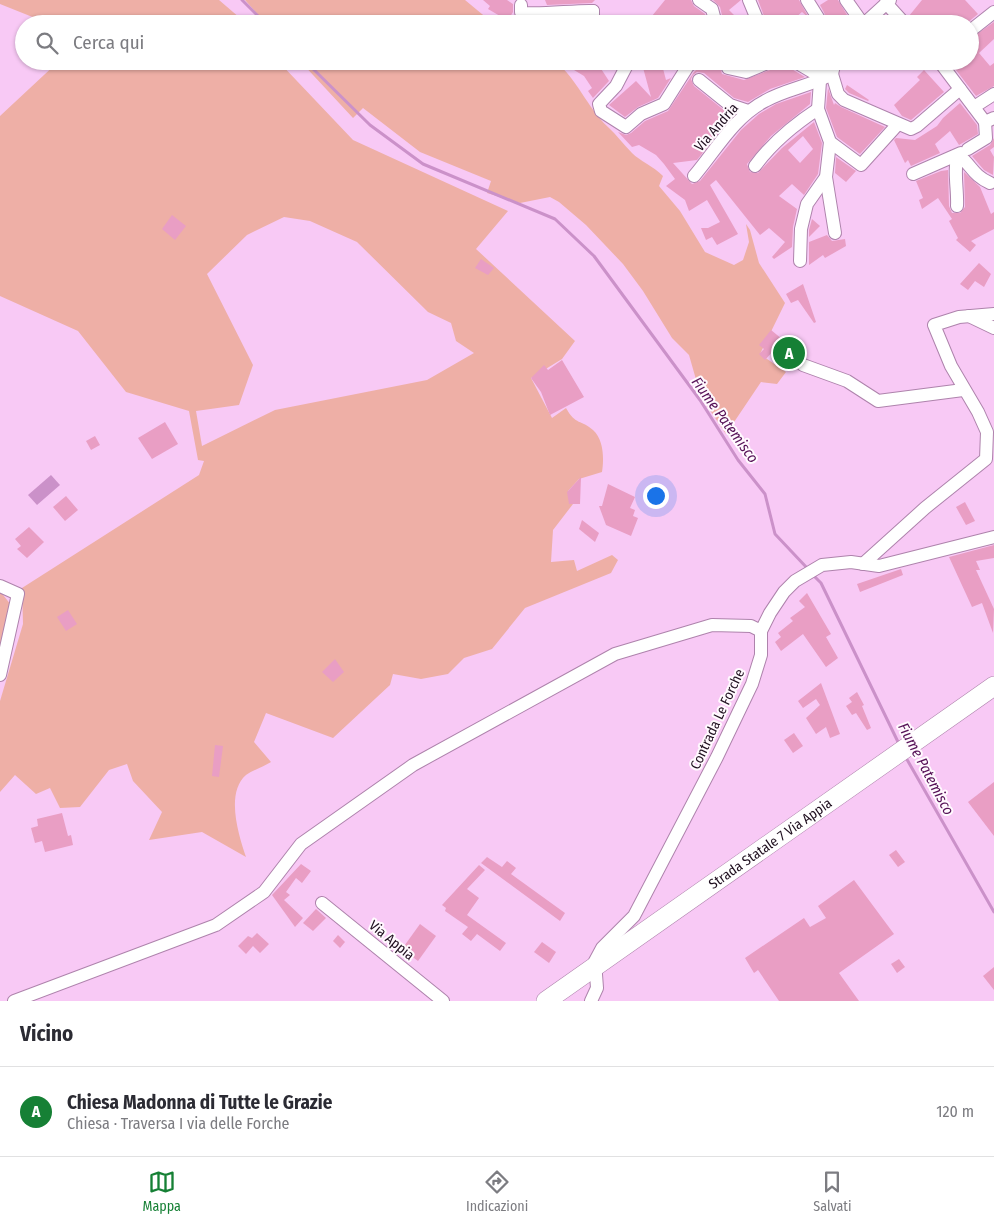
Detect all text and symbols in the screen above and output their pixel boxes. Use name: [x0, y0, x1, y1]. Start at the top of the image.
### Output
search box: [15, 15, 979, 70]
icon: search: [33, 29, 61, 57]
text: Cerca qui: [73, 31, 144, 54]
street label: Via Andria: [691, 100, 742, 155]
pin: A: [773, 334, 805, 372]
water label: Fiume Patemisco: [688, 374, 762, 467]
your location: [643, 483, 669, 509]
street label: Contrada Le Forche: [687, 666, 748, 772]
water label: Fiume Patemisco: [894, 720, 958, 818]
street label: Strada Statale 7 Via Appia: [706, 795, 835, 893]
street label: Via Appia: [366, 917, 418, 964]
text: Vicino: [20, 1021, 73, 1047]
text: Chiesa Madonna di Tutte le Grazie: [67, 1091, 332, 1114]
text: A: [32, 1102, 40, 1121]
text: 120 m: [936, 1102, 974, 1121]
text: Chiesa · Traversa I via delle Forche: [67, 1114, 289, 1133]
tab: Mappa: [143, 1168, 181, 1215]
tab: Indicazioni: [466, 1168, 528, 1215]
tab: Salvati: [813, 1168, 851, 1215]

